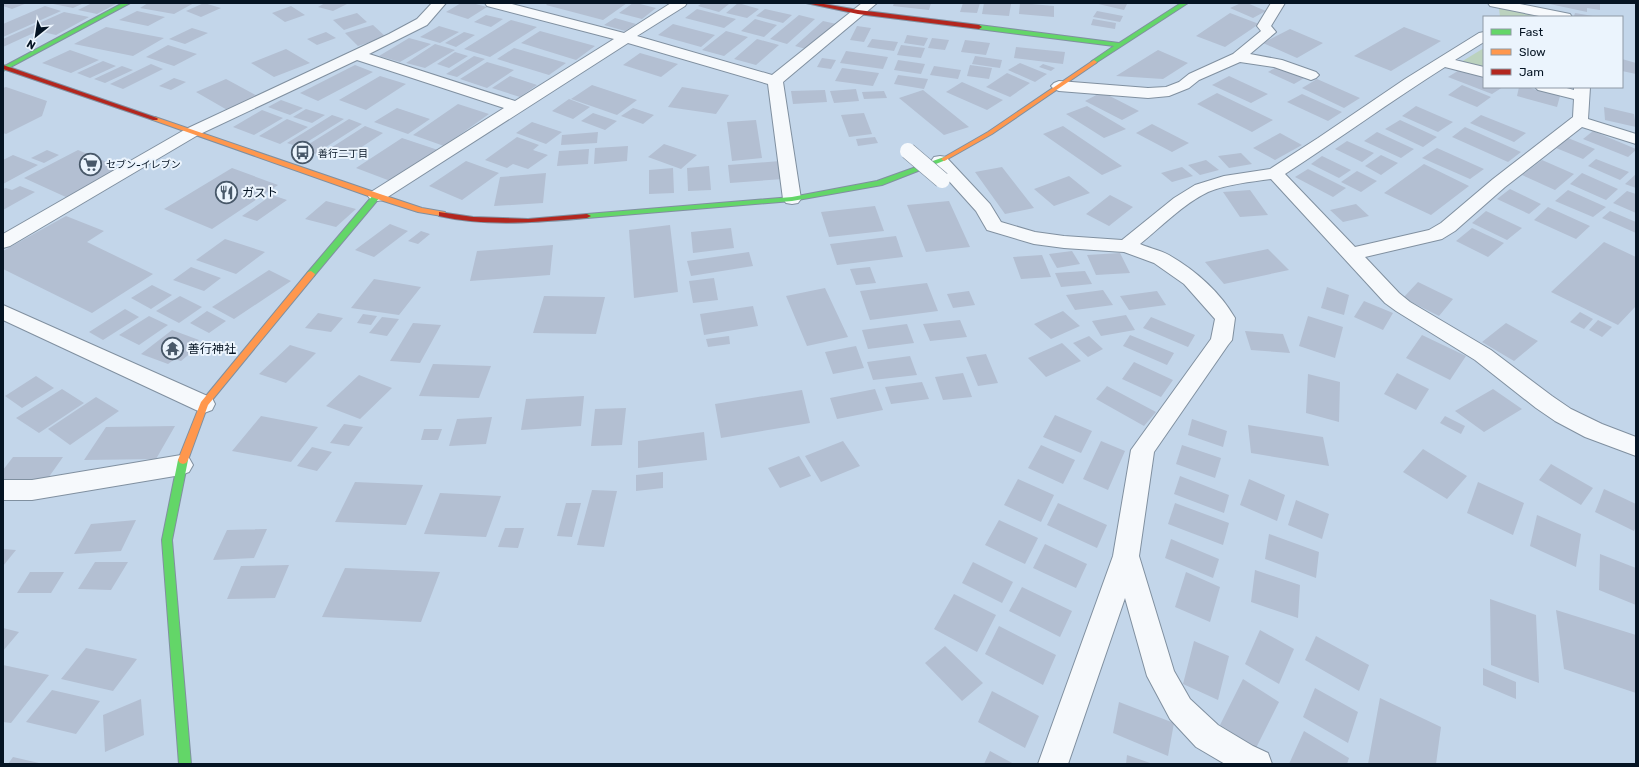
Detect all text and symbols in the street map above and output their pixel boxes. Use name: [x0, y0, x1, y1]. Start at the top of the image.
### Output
north arrow: [16, 16, 56, 56]
legend: [1483, 16, 1623, 88]
text: Fast: [1519, 25, 1543, 39]
text: N: [25, 37, 38, 52]
text: Slow: [1519, 45, 1546, 59]
text: Jam: [1519, 65, 1544, 79]
bus stop icon: 善行二丁目: [290, 140, 316, 166]
place label: 善行二丁目: [318, 148, 368, 160]
supermarket icon: セブン-イレブン: [77, 151, 103, 177]
place label: セブン-イレブン: [106, 159, 181, 171]
restaurant icon: ガスト: [214, 180, 240, 206]
place label: ガスト: [242, 186, 278, 200]
temple icon: 善行神社: [160, 336, 186, 362]
place label: 善行神社: [188, 342, 236, 356]

